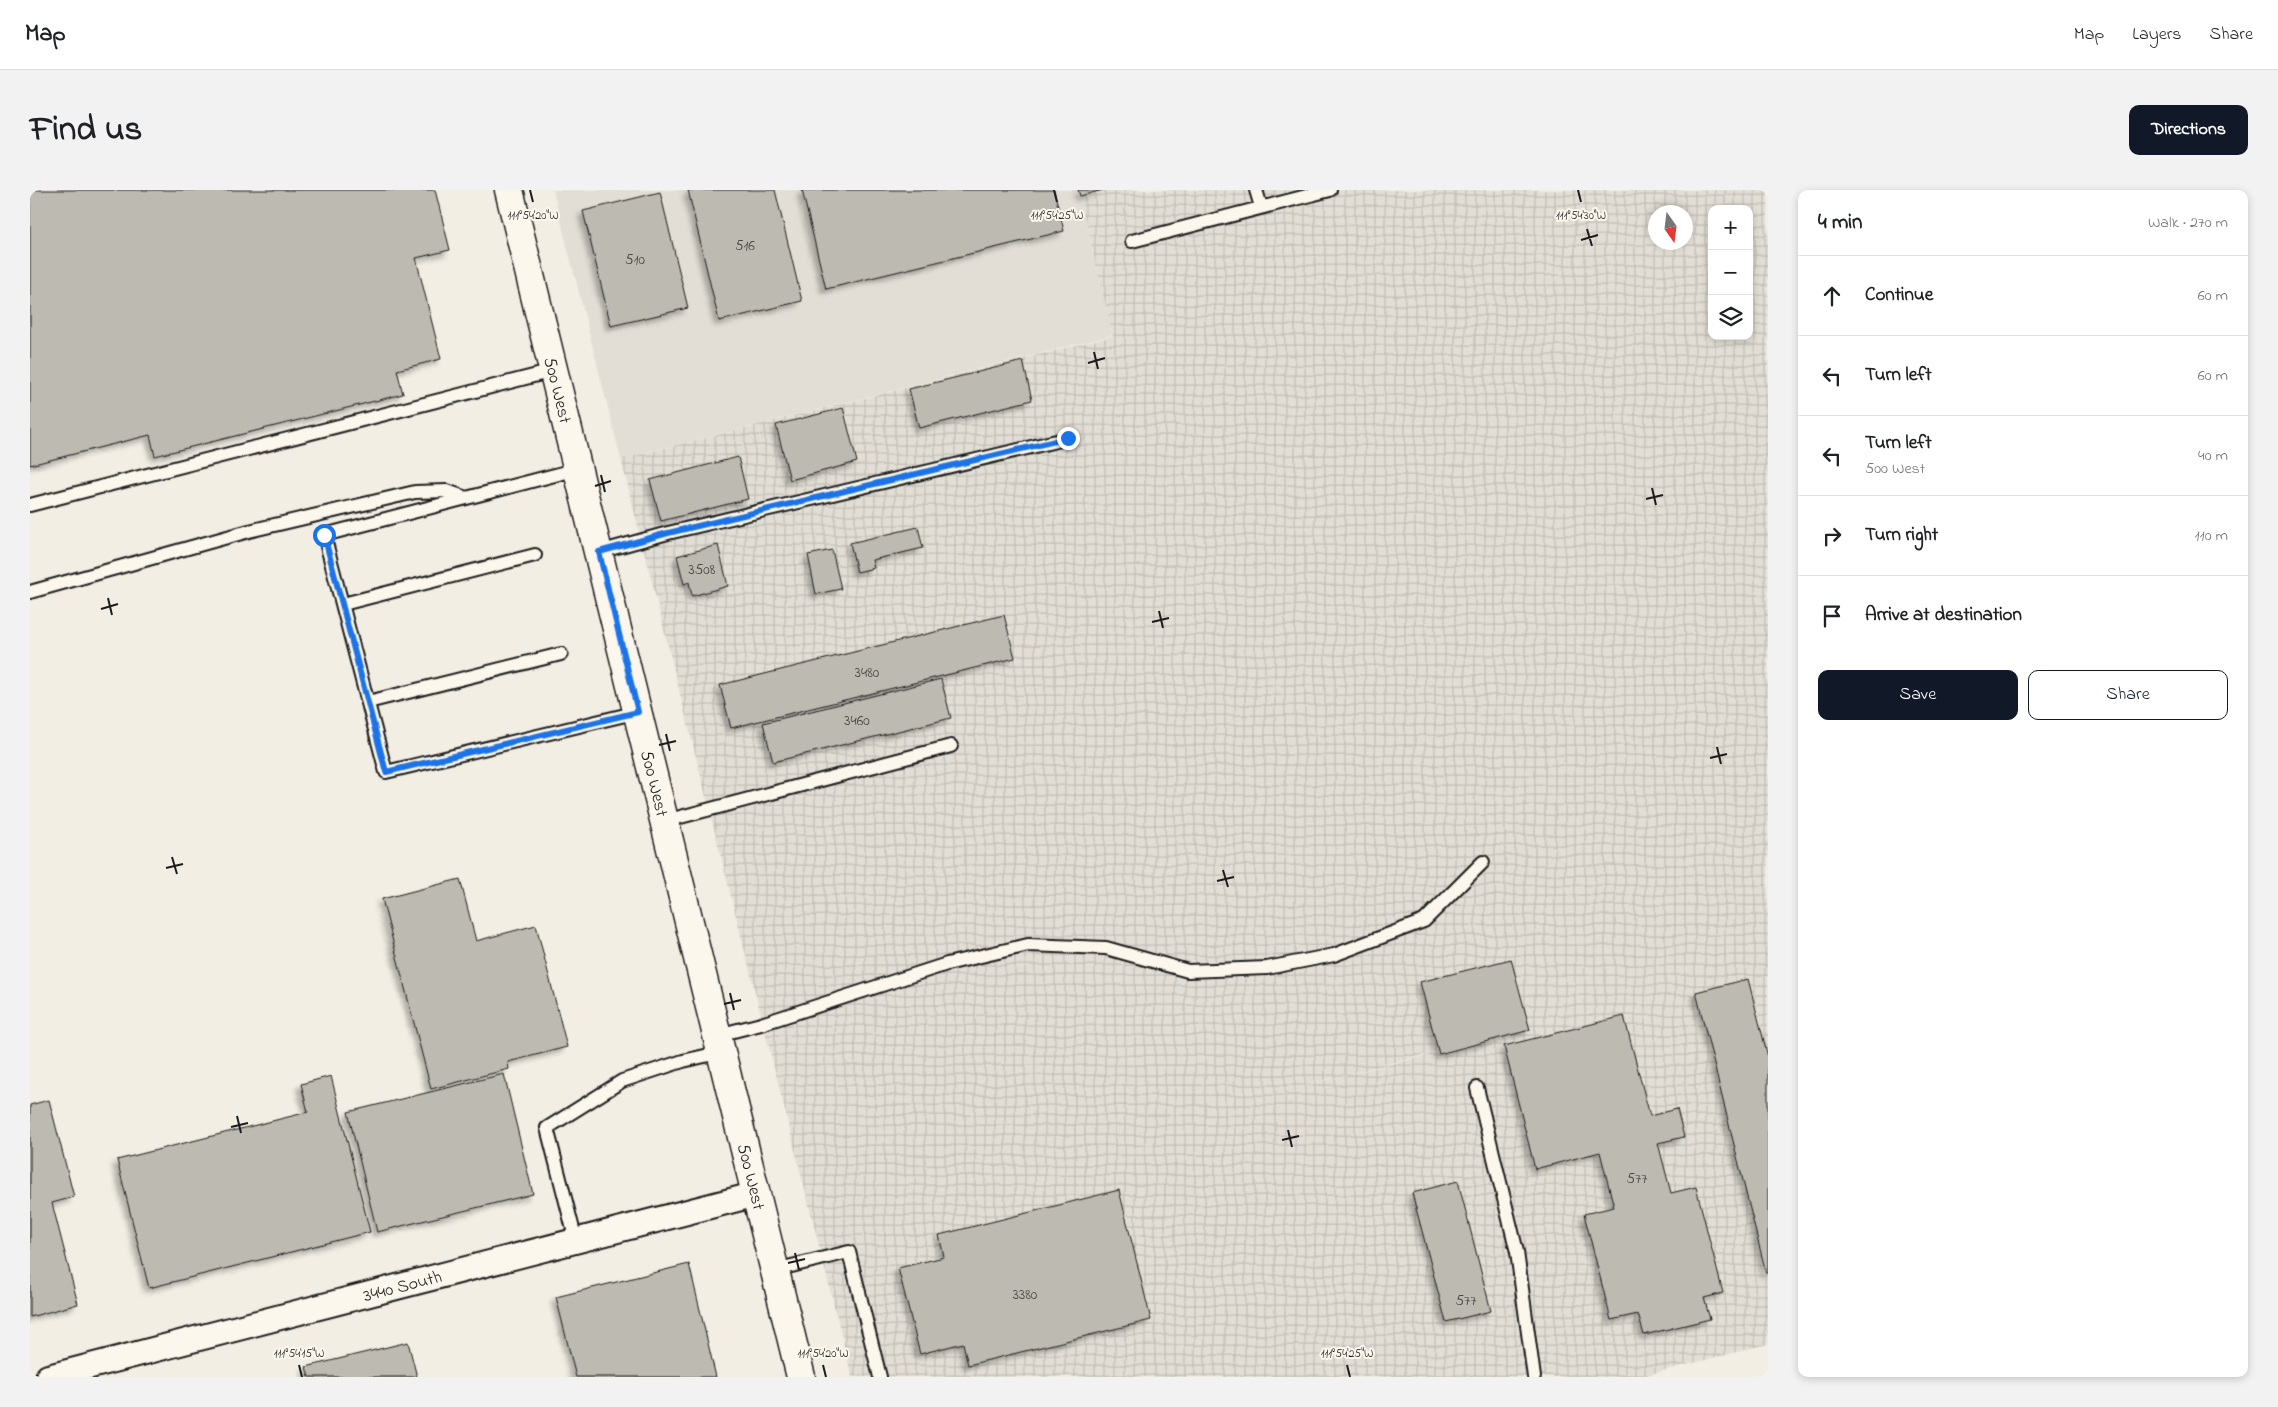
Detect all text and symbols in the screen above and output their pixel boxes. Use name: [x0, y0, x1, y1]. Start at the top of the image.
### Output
text: Map: [25, 17, 66, 52]
text: Map: [2074, 22, 2104, 48]
text: Layers: [2132, 22, 2182, 48]
text: Share: [2210, 22, 2253, 48]
text: Find us: [30, 105, 142, 156]
button: Directions: [2129, 105, 2248, 155]
north arrow: [1648, 205, 1693, 250]
map controls: [1708, 205, 1753, 340]
button: +: [1708, 205, 1753, 250]
text: 111°54'20"W: [508, 207, 559, 225]
text: 111°54'25"W: [1031, 207, 1083, 225]
text: 111°54'30"W: [1556, 207, 1606, 225]
text: 4 min: [1818, 208, 1862, 238]
text: Walk · 270 m: [2148, 211, 2228, 235]
house number: 516: [735, 235, 755, 257]
house number: 510: [625, 249, 645, 271]
button: −: [1708, 250, 1753, 295]
icon: ahead: [1818, 282, 1846, 310]
text: Continue: [1865, 282, 1933, 309]
text: 60 m: [2198, 284, 2228, 308]
button: layers: [1708, 295, 1753, 340]
street label: 500 West: [536, 355, 577, 426]
icon: left: [1818, 362, 1846, 390]
text: Turn left: [1865, 362, 1932, 389]
text: 60 m: [2198, 364, 2228, 388]
route end: [1057, 427, 1080, 450]
text: Turn left: [1865, 430, 1932, 457]
icon: left: [1818, 442, 1846, 470]
text: 40 m: [2198, 444, 2228, 468]
text: 500 West: [1865, 457, 1925, 481]
icon: right: [1818, 522, 1846, 550]
text: Turn right: [1865, 522, 1938, 549]
route start: [313, 524, 336, 547]
text: 110 m: [2194, 524, 2228, 548]
house number: 3508: [689, 559, 716, 581]
icon: arrive: [1818, 602, 1846, 630]
text: Arrive at destination: [1865, 602, 2022, 629]
house number: 3480: [855, 662, 880, 684]
button: Save: [1818, 670, 2018, 720]
button: Share: [2028, 670, 2228, 720]
house number: 3460: [844, 710, 870, 732]
street label: 500 West: [632, 748, 674, 820]
street label: 500 West: [729, 1141, 770, 1213]
house number: 577: [1627, 1168, 1647, 1190]
street label: 3440 South: [361, 1265, 445, 1310]
house number: 3380: [1013, 1284, 1038, 1306]
house number: 577: [1456, 1290, 1476, 1312]
text: 111°54'15"W: [274, 1345, 324, 1363]
text: 111°54'20"W: [798, 1345, 849, 1363]
text: 111°54'25"W: [1321, 1345, 1373, 1363]

